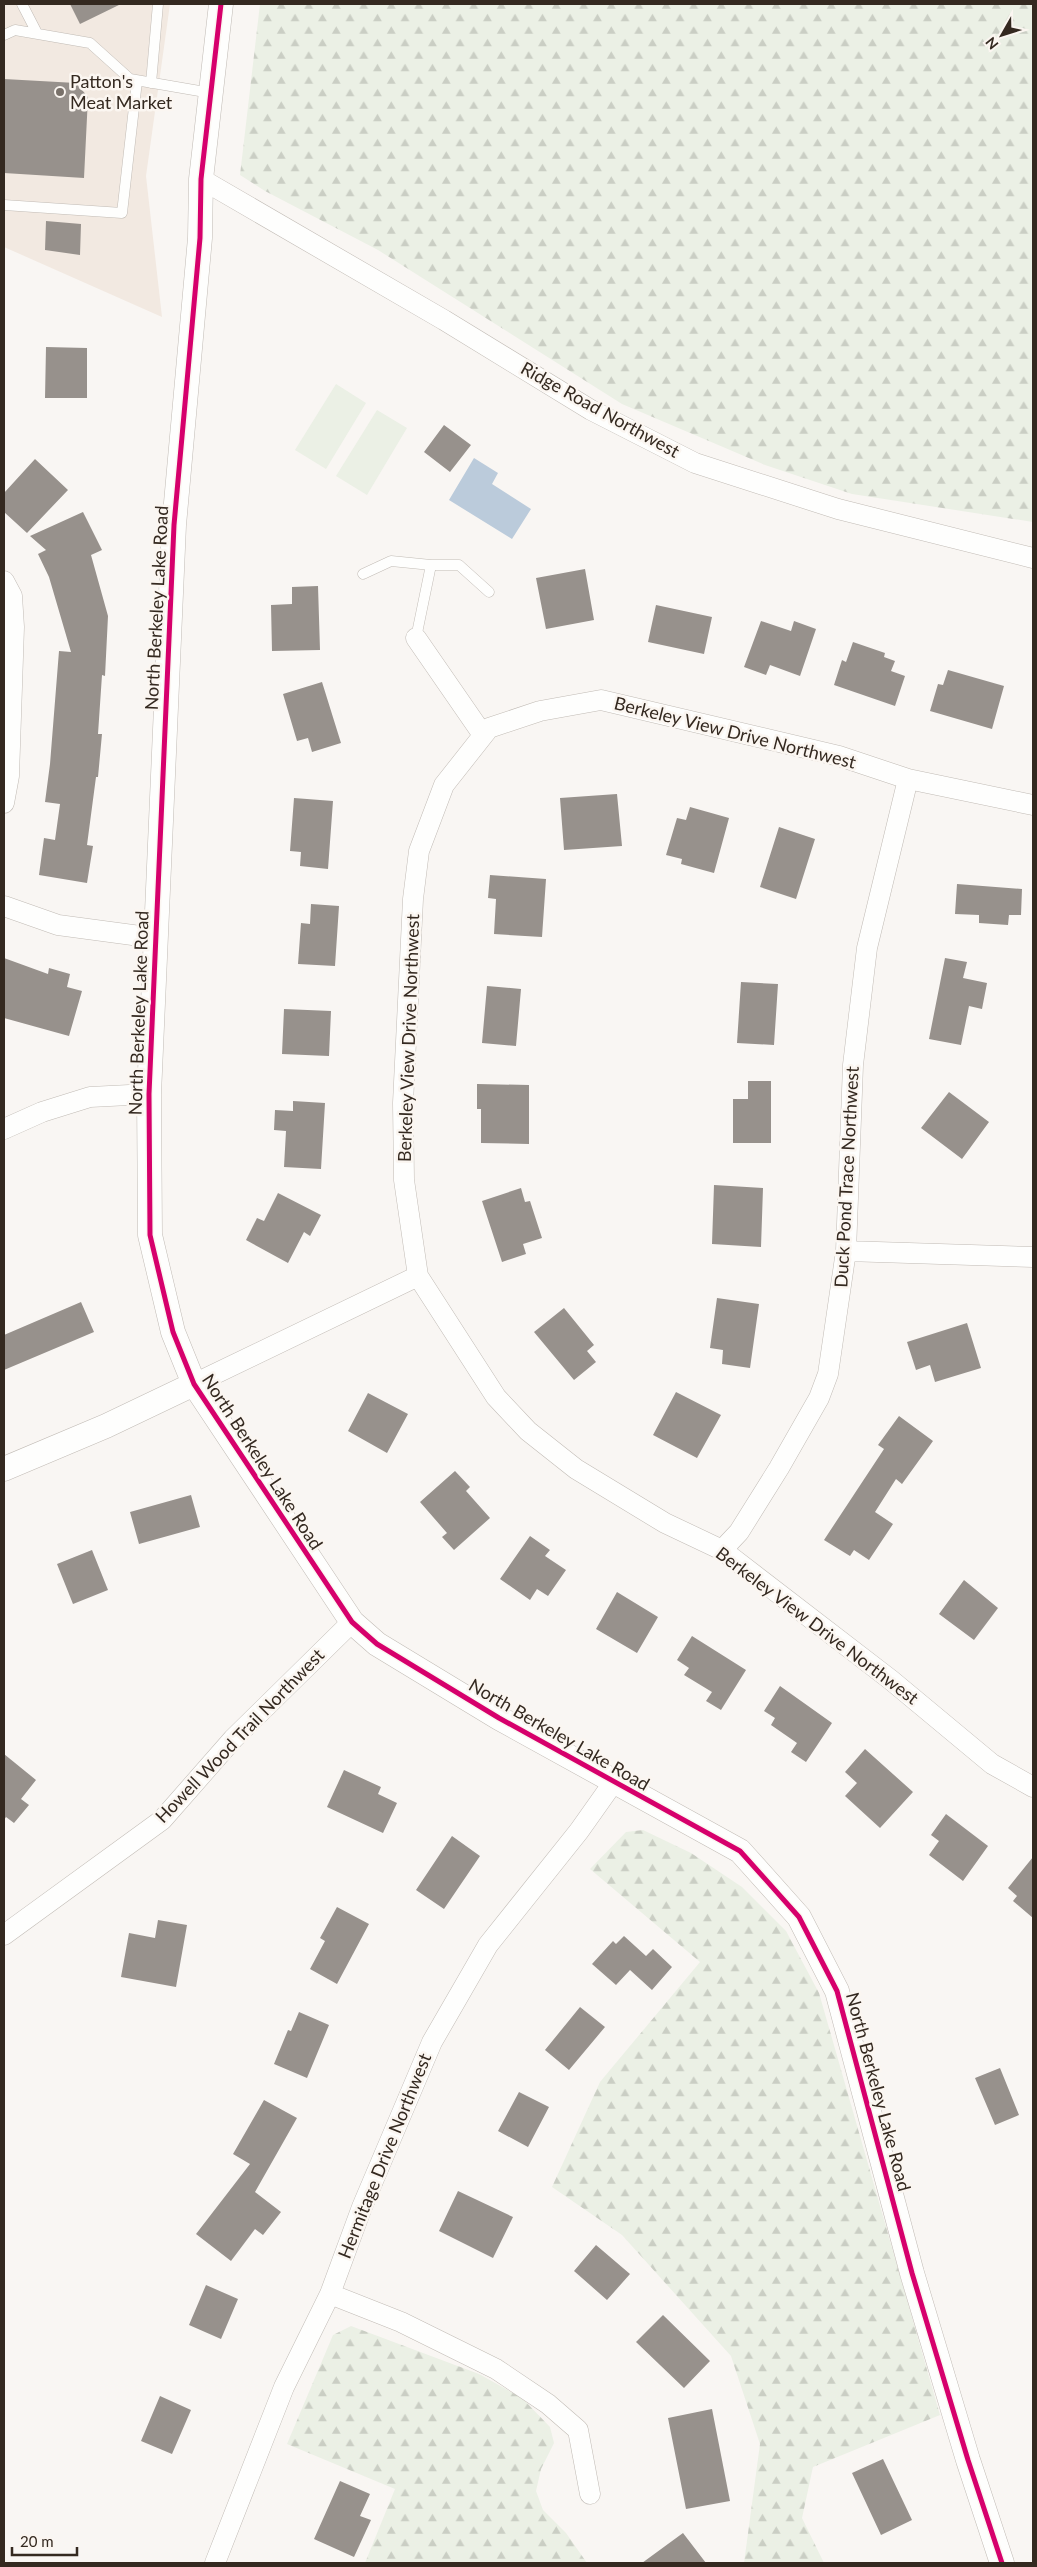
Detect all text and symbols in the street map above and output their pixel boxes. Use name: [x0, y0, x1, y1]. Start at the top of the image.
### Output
north arrow: [977, 10, 1027, 60]
text: N: [982, 34, 1002, 53]
place label: Patton's Meat Market: [70, 70, 173, 113]
marker: Patton's Meat Market: [54, 86, 66, 98]
street label: Ridge Road Northwest: [517, 356, 684, 462]
street label: North Berkeley Lake Road: [140, 505, 172, 711]
street label: Berkeley View Drive Northwest: [612, 691, 859, 773]
street label: North Berkeley Lake Road: [123, 910, 153, 1116]
street label: Berkeley View Drive Northwest: [393, 913, 423, 1162]
street label: Duck Pond Trace Northwest: [829, 1065, 863, 1288]
street label: North Berkeley Lake Road: [198, 1370, 328, 1553]
street label: Berkeley View Drive Northwest: [712, 1542, 924, 1709]
street label: Howell Wood Trail Northwest: [150, 1643, 329, 1827]
street label: North Berkeley Lake Road: [465, 1673, 654, 1795]
street label: North Berkeley Lake Road: [842, 1990, 916, 2194]
street label: Hermitage Drive Northwest: [333, 2049, 436, 2261]
scale bar: [12, 2524, 78, 2556]
text: 20 m: [20, 2532, 54, 2550]

